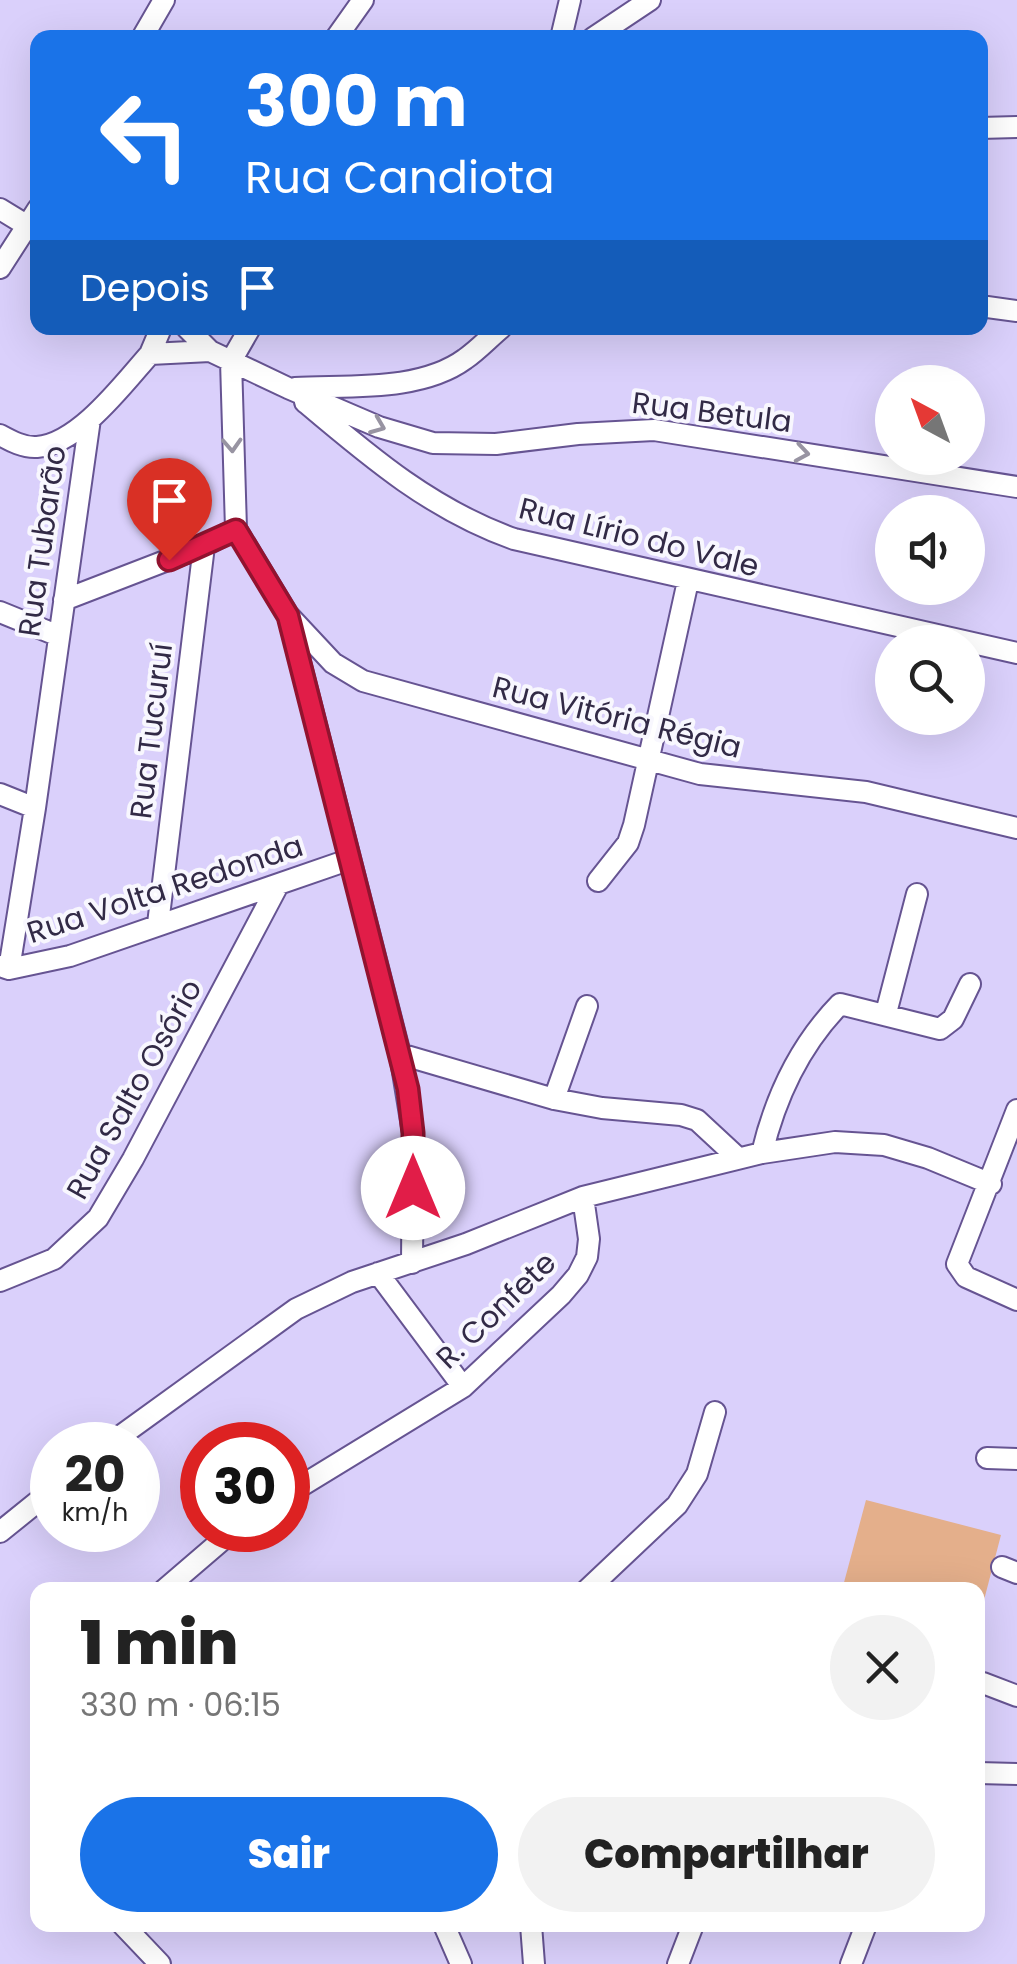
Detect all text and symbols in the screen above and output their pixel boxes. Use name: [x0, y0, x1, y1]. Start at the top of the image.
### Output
text: 300 m: [245, 52, 468, 151]
icon: left: [80, 70, 210, 200]
text: Rua Candiota: [245, 146, 555, 209]
icon: arrive: [230, 260, 285, 315]
text: Depois: [80, 261, 210, 314]
north arrow: [875, 365, 985, 475]
map controls: [875, 365, 985, 735]
street label: Rua Betula: [630, 381, 794, 443]
one-way arrow: [368, 415, 385, 435]
one-way arrow: [221, 438, 242, 454]
one-way arrow: [794, 441, 811, 462]
street label: Rua Tubarão: [7, 443, 77, 639]
pin: [127, 458, 212, 561]
icon: arrive: [142, 473, 197, 528]
street label: Rua Lírio do Vale: [515, 486, 763, 588]
button: sound: [875, 495, 985, 605]
button: search: [875, 625, 985, 735]
street label: Rua Tucuruí: [119, 641, 183, 821]
street label: Rua Vitória Régia: [488, 665, 746, 769]
street label: Rua Volta Redonda: [21, 824, 309, 954]
street label: Rua Salto Osório: [56, 971, 212, 1207]
position arrow: [361, 1136, 465, 1240]
street label: R. Confete: [426, 1242, 566, 1378]
speed limit sign: 30: [180, 1422, 310, 1552]
text: 20: [64, 1439, 126, 1510]
text: km/h: [62, 1495, 128, 1530]
text: 1 min: [80, 1601, 238, 1685]
button: close: [830, 1615, 935, 1720]
text: 330 m · 06:15: [80, 1682, 281, 1727]
button: Sair: [80, 1797, 498, 1912]
button: Compartilhar: [518, 1797, 935, 1912]

